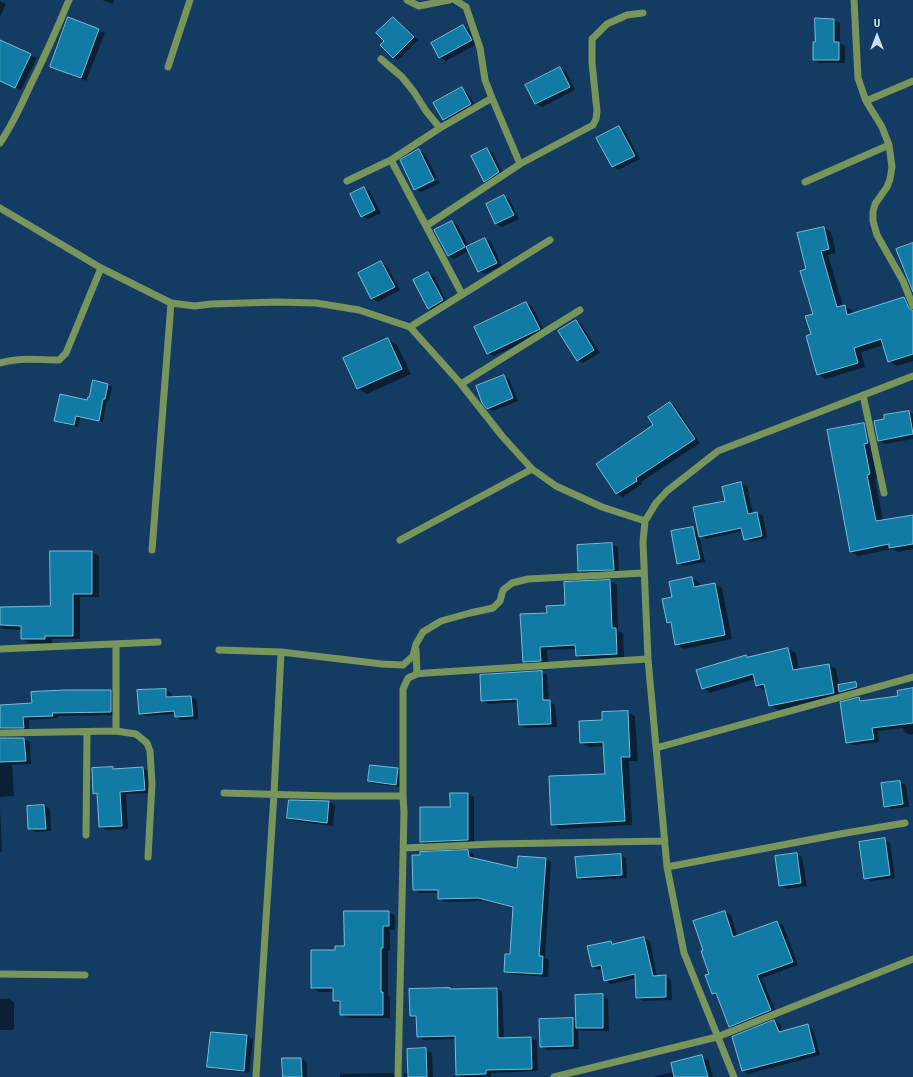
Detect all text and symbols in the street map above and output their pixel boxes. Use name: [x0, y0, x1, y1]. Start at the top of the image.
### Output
north arrow: [857, 16, 897, 56]
text: U: [874, 17, 880, 30]

